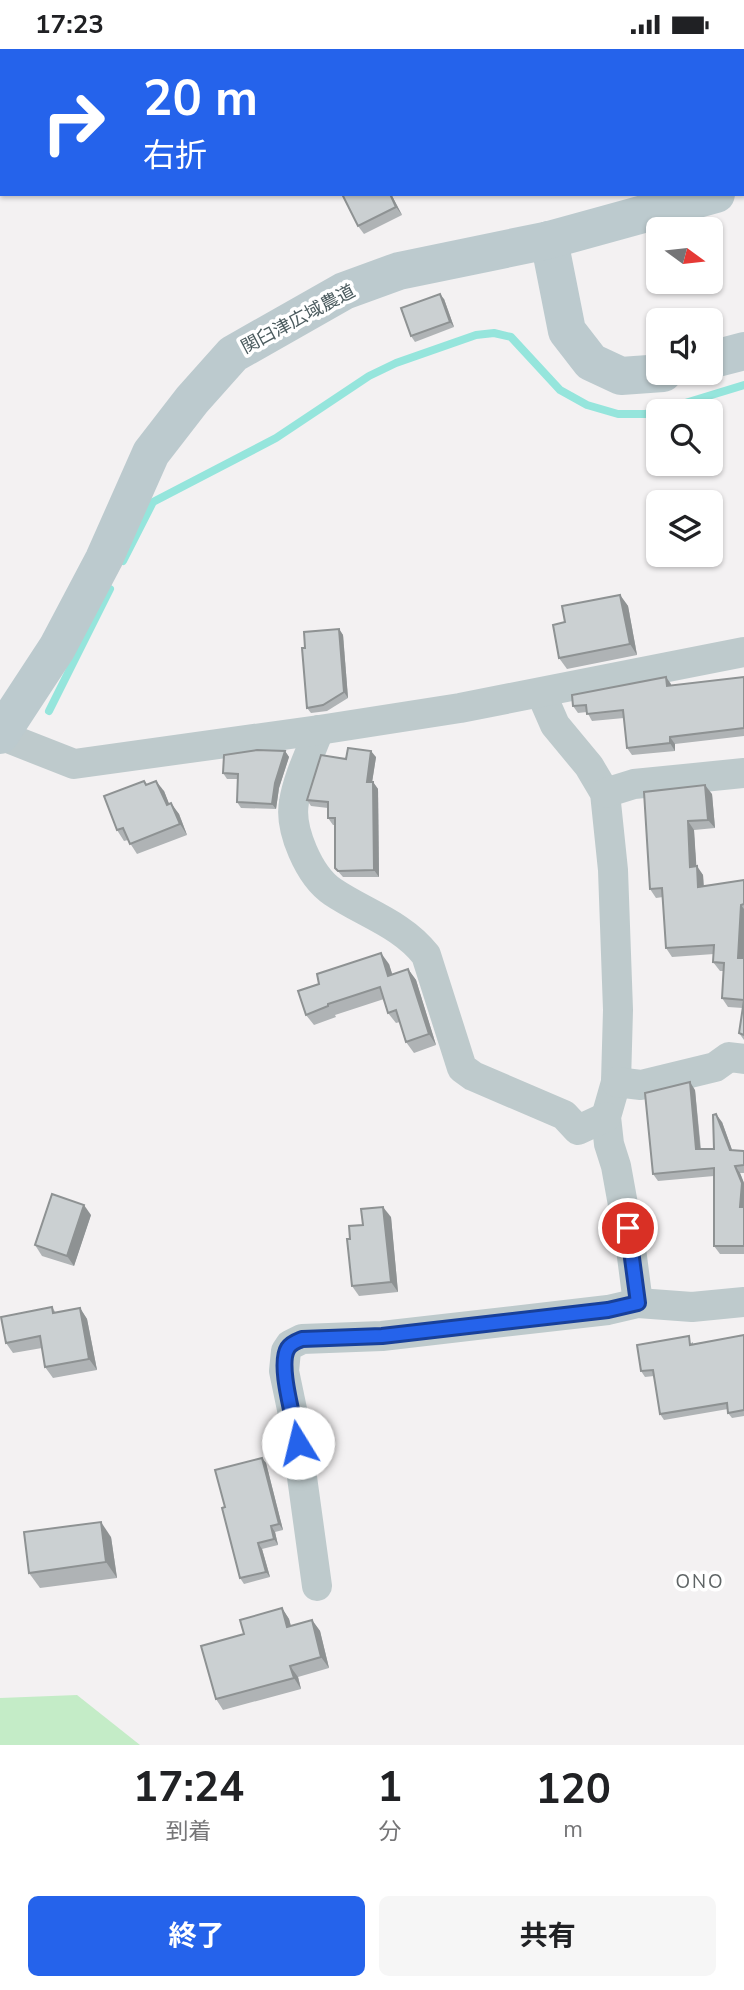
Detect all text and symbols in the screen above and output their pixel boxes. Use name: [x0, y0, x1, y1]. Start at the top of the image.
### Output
text: 17:23: [35, 7, 104, 42]
text: 20 m: [143, 65, 258, 132]
icon: right: [28, 77, 119, 168]
text: 右折: [143, 134, 207, 177]
north arrow: [646, 217, 723, 294]
map controls: [646, 217, 723, 567]
street label: 関臼津広域農道: [237, 279, 359, 359]
button: sound: [646, 308, 723, 385]
button: search: [646, 399, 723, 476]
button: layers: [646, 490, 723, 567]
pin: [598, 1198, 658, 1258]
icon: arrive: [609, 1209, 647, 1247]
position arrow: [261, 1406, 335, 1480]
district label: ONO: [675, 1569, 725, 1595]
text: 17:24: [133, 1759, 244, 1816]
text: 1: [377, 1759, 402, 1816]
text: 120: [535, 1761, 611, 1818]
text: m: [563, 1814, 583, 1845]
text: 到着: [166, 1816, 212, 1847]
text: 分: [378, 1816, 401, 1847]
button: 終了: [28, 1896, 365, 1976]
button: 共有: [379, 1896, 716, 1976]

